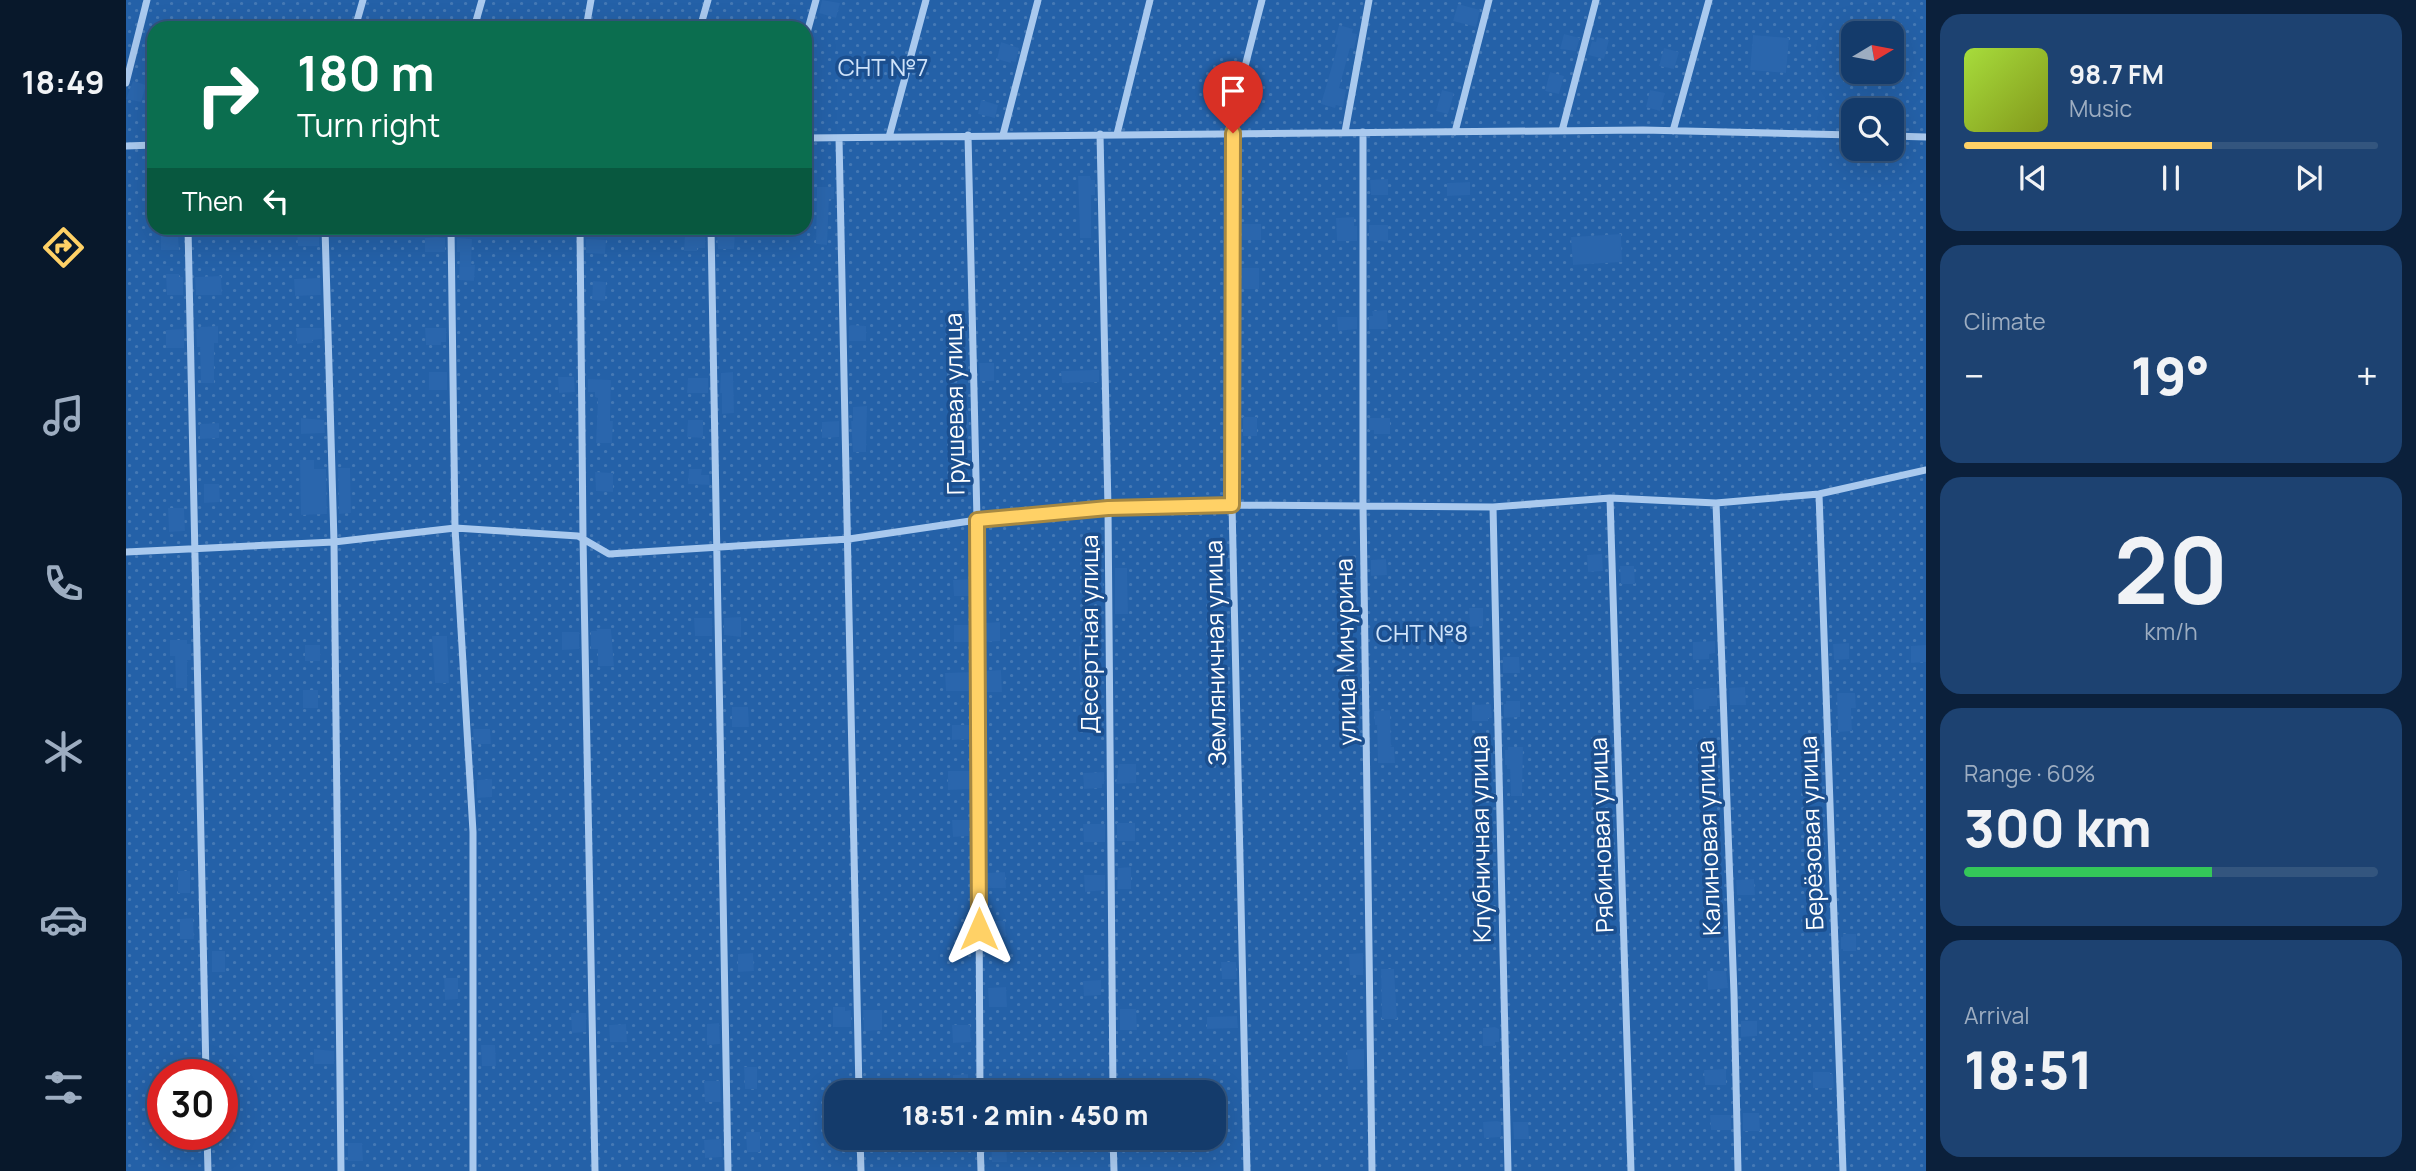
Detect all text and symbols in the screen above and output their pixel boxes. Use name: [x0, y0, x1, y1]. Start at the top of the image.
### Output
north arrow: [1841, 21, 1904, 84]
map controls: [1841, 21, 1904, 161]
text: 180 m: [297, 39, 435, 106]
icon: right: [182, 49, 273, 140]
park label: СНТ №7: [838, 50, 928, 83]
text: 98.7 FM: [2069, 56, 2164, 92]
text: 18:49: [21, 60, 105, 104]
pin: [1203, 61, 1263, 133]
icon: arrive: [1214, 72, 1252, 110]
text: Music: [2069, 92, 2132, 124]
button: search: [1841, 98, 1904, 161]
text: Turn right: [297, 103, 440, 147]
icon: previous: [2014, 159, 2052, 197]
icon: pause: [2152, 159, 2190, 197]
icon: next: [2290, 159, 2328, 197]
icon: left: [257, 182, 295, 220]
text: Then: [182, 183, 243, 219]
icon: directions: [39, 223, 88, 272]
text: Climate: [1964, 305, 2046, 337]
street label: Грушевая улица: [935, 313, 972, 495]
text: 19°: [2131, 340, 2210, 411]
text: −: [1964, 349, 1985, 401]
text: +: [2356, 349, 2378, 401]
icon: music: [39, 391, 88, 440]
text: 20: [2114, 507, 2228, 631]
street label: Десертная улица: [1072, 535, 1105, 733]
street label: Земляничная улица: [1196, 540, 1233, 766]
street label: улица Мичурина: [1326, 558, 1363, 746]
icon: phone: [39, 559, 88, 608]
text: km/h: [2144, 615, 2198, 647]
park label: СНТ №8: [1376, 616, 1468, 649]
icon: climate: [39, 727, 88, 776]
street label: Клубничная улица: [1461, 735, 1498, 943]
street label: Берёзовая улица: [1791, 735, 1830, 931]
street label: Рябиновая улица: [1581, 737, 1620, 933]
street label: Калиновая улица: [1688, 740, 1727, 936]
text: Range · 60%: [1964, 757, 2095, 789]
text: 300 km: [1964, 792, 2152, 863]
position arrow: [942, 892, 1016, 966]
icon: car: [39, 895, 88, 944]
text: Arrival: [1964, 999, 2030, 1031]
text: 18:51: [1964, 1034, 2093, 1105]
speed limit sign: 30: [147, 1059, 238, 1150]
icon: filters: [39, 1063, 88, 1112]
text: 18:51 · 2 min · 450 m: [902, 1097, 1148, 1133]

